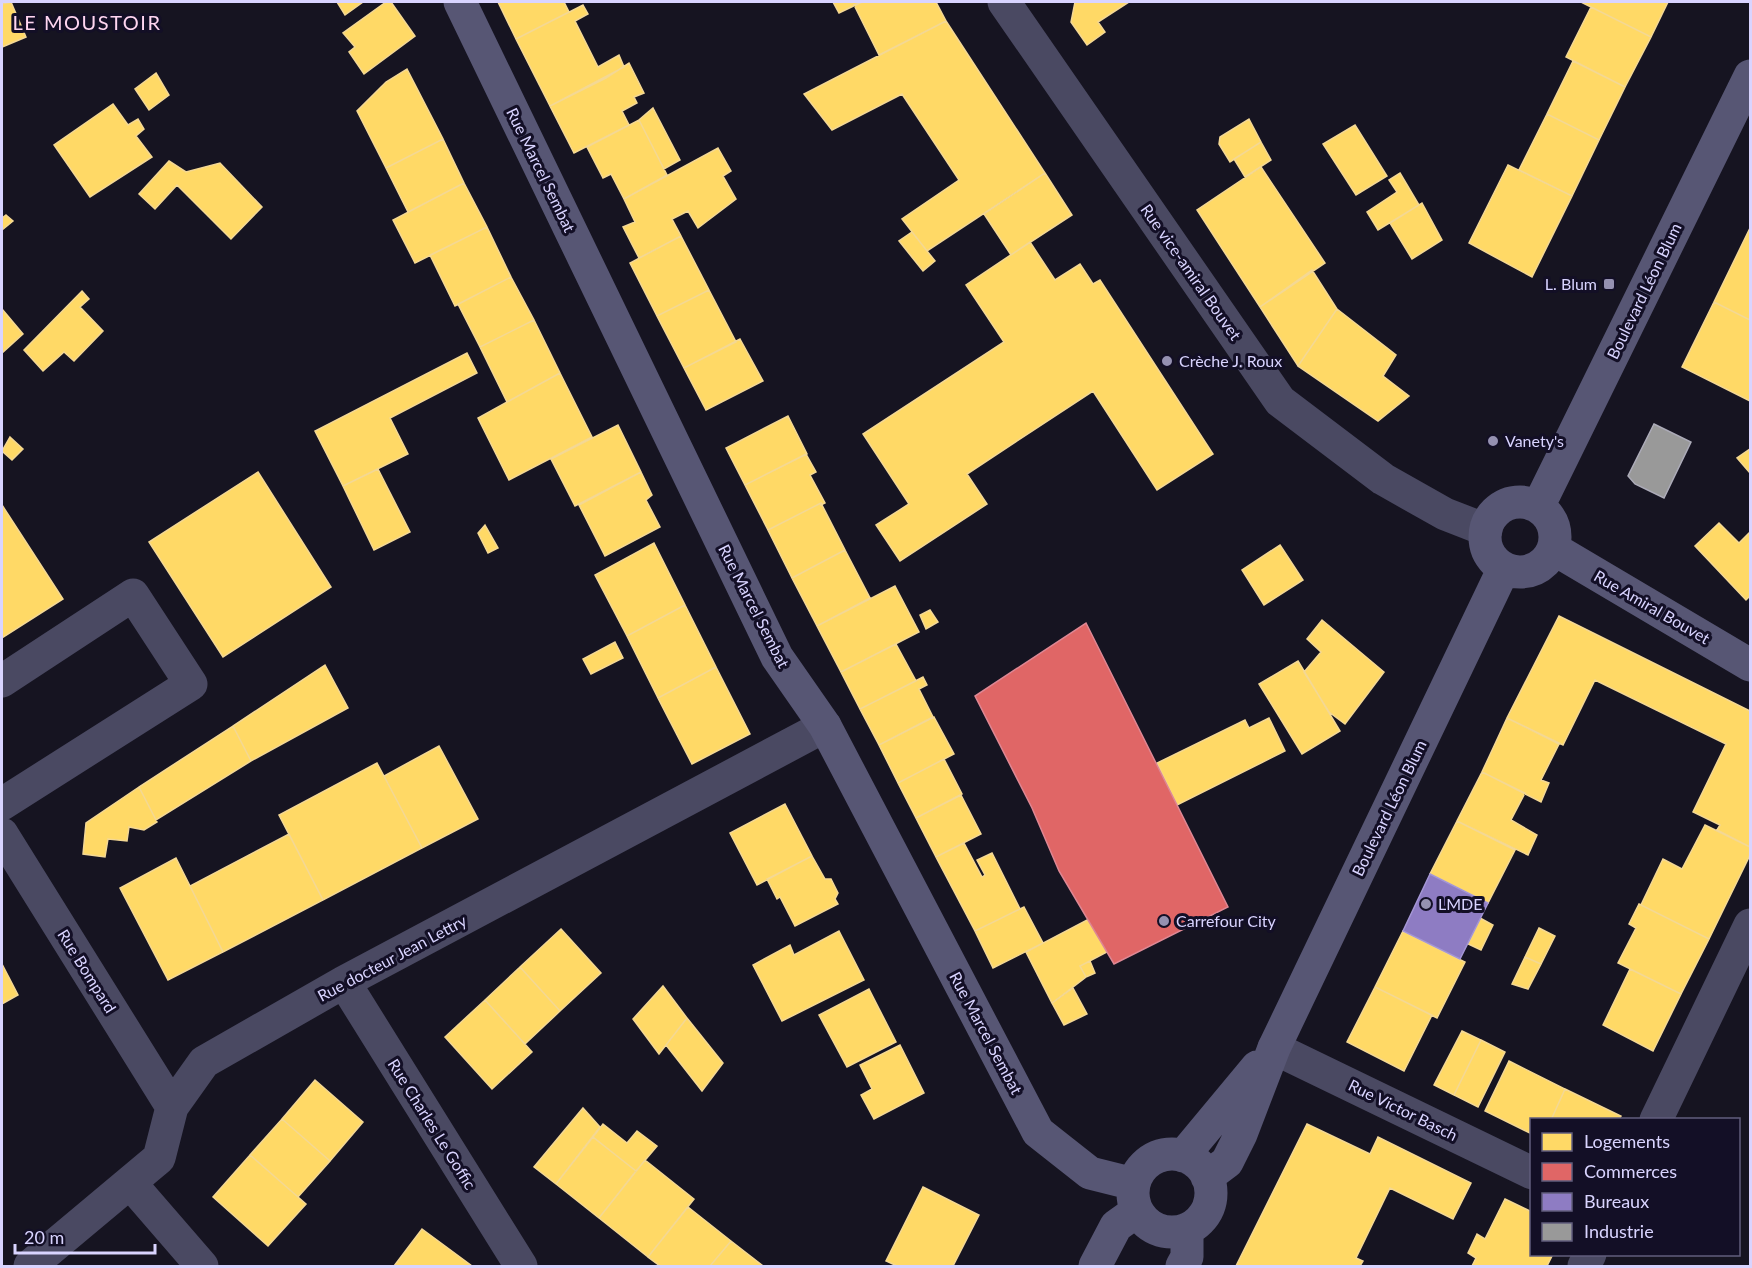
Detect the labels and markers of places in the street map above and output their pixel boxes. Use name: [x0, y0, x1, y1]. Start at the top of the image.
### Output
place label: L. Blum: [1545, 274, 1597, 293]
marker: L. Blum: [1602, 277, 1616, 291]
place label: Crèche J. Roux: [1179, 351, 1282, 370]
marker: Crèche J. Roux: [1160, 354, 1174, 368]
place label: Vanety's: [1505, 431, 1564, 450]
marker: Vanety's: [1486, 434, 1500, 448]
place label: LMDE: [1438, 894, 1482, 913]
marker: LMDE: [1419, 897, 1433, 911]
place label: Carrefour City: [1176, 911, 1277, 930]
marker: Carrefour City: [1157, 914, 1171, 928]

